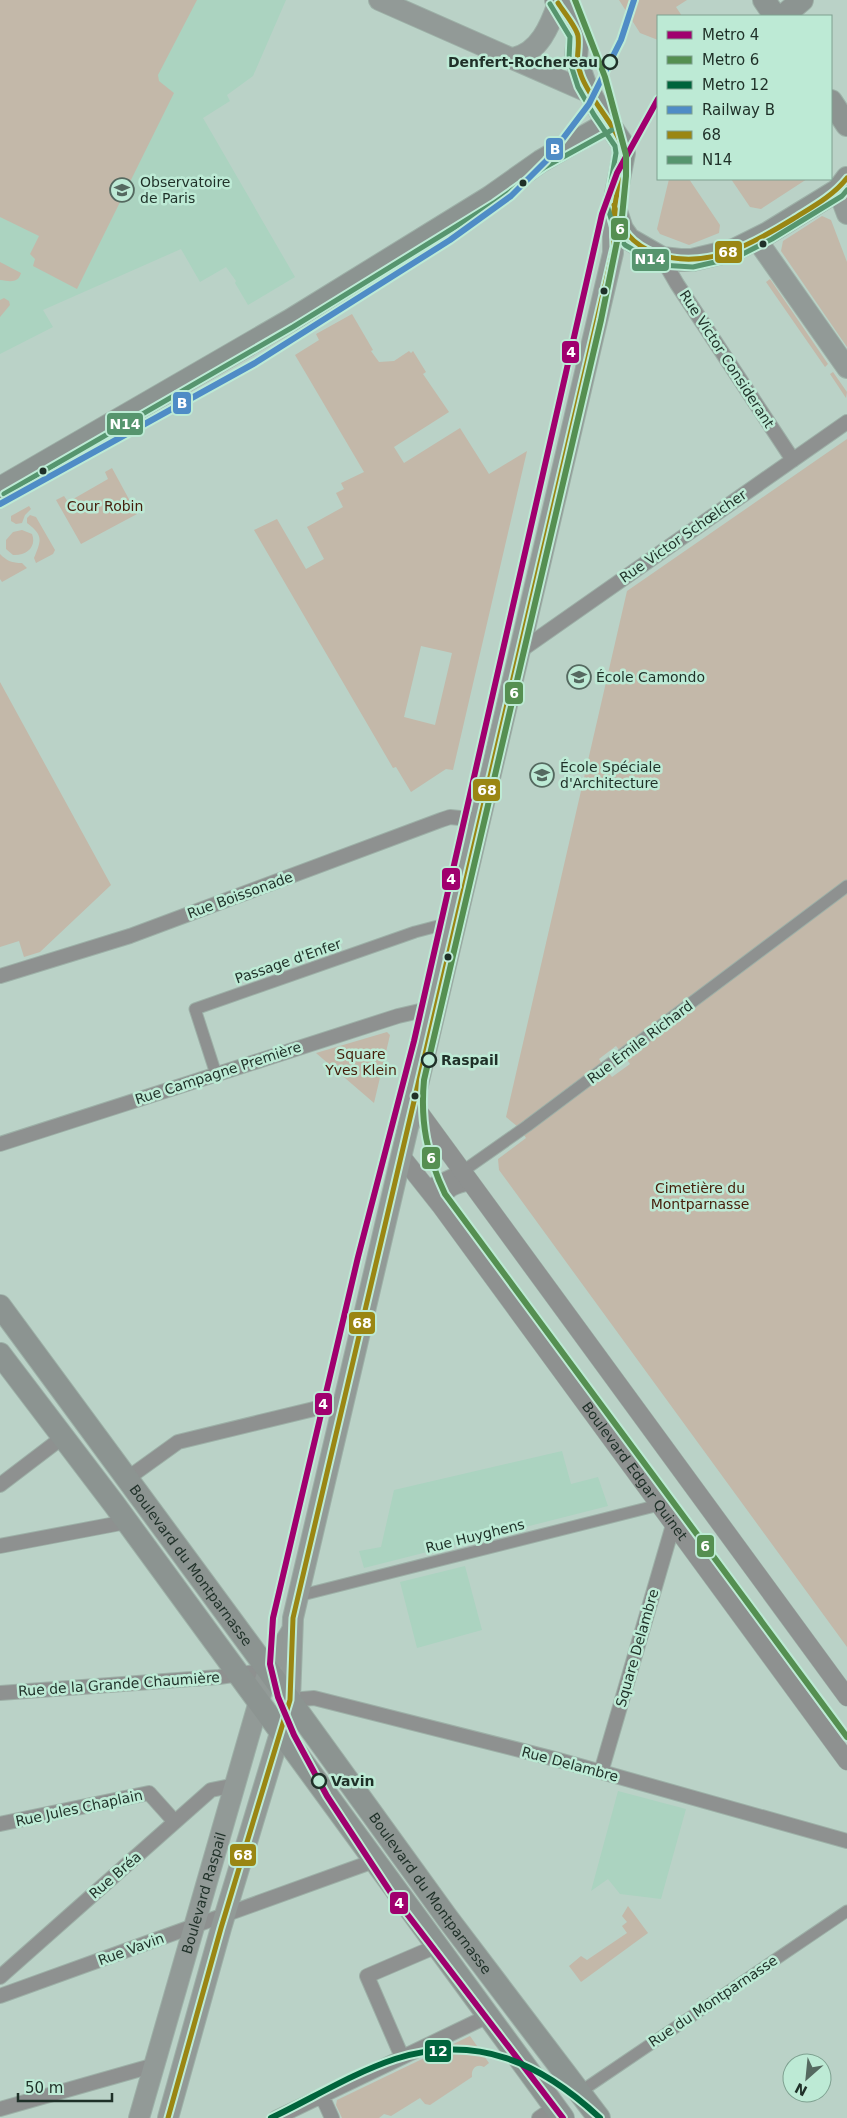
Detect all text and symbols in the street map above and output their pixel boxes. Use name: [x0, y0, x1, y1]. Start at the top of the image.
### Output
legend: [657, 15, 832, 180]
text: Metro 4: [702, 26, 759, 44]
text: Metro 6: [702, 51, 759, 69]
place label: Denfert-Rochereau: [448, 54, 598, 70]
marker: Denfert-Rochereau: [602, 54, 618, 70]
text: Metro 12: [702, 76, 769, 94]
text: Railway B: [702, 101, 775, 119]
text: 68: [702, 126, 721, 144]
line badge: B: [545, 137, 564, 161]
text: B: [550, 141, 560, 157]
text: N14: [702, 151, 732, 169]
place label: Observatoire de Paris: [140, 174, 230, 206]
school or university icon: Observatoire de Paris: [109, 177, 135, 203]
unlabelled marker: [518, 178, 528, 188]
line badge: 6: [610, 217, 629, 241]
text: 6: [615, 221, 625, 237]
unlabelled marker: [758, 239, 768, 249]
line badge: 68: [714, 240, 743, 264]
text: 68: [718, 244, 738, 260]
line badge: N14: [631, 248, 670, 272]
text: N14: [634, 251, 666, 267]
unlabelled marker: [599, 286, 609, 296]
street label: Rue Victor Considerant: [677, 287, 778, 431]
line badge: 4: [561, 340, 580, 364]
text: 4: [566, 344, 576, 360]
line badge: B: [172, 391, 192, 415]
text: B: [177, 395, 187, 411]
line badge: N14: [106, 412, 144, 436]
text: N14: [109, 416, 141, 432]
unlabelled marker: [38, 466, 48, 476]
street label: Rue Victor Schœlcher: [617, 486, 750, 586]
park label: Cour Robin: [67, 498, 143, 514]
school or university icon: École Camondo: [566, 664, 592, 690]
place label: École Camondo: [596, 669, 705, 685]
line badge: 6: [504, 681, 524, 705]
text: 6: [509, 685, 519, 701]
place label: École Spéciale d'Architecture: [560, 759, 661, 791]
school or university icon: École Spéciale d'Architecture: [529, 762, 555, 788]
line badge: 68: [472, 778, 501, 802]
text: 68: [477, 782, 497, 798]
line badge: 4: [441, 867, 461, 891]
street label: Rue Boissonade: [185, 868, 295, 922]
text: 4: [446, 871, 456, 887]
street label: Passage d'Enfer: [233, 935, 343, 987]
unlabelled marker: [443, 952, 453, 962]
street label: Rue Émile Richard: [584, 997, 696, 1087]
street label: Rue Campagne Première: [133, 1039, 303, 1107]
park label: Square Yves Klein: [324, 1046, 397, 1078]
marker: Raspail: [421, 1052, 437, 1068]
place label: Raspail: [441, 1052, 499, 1068]
unlabelled marker: [410, 1091, 420, 1101]
line badge: 6: [421, 1146, 441, 1170]
text: 6: [426, 1150, 436, 1166]
park label: Cimetière du Montparnasse: [651, 1180, 749, 1212]
line badge: 68: [348, 1311, 376, 1335]
text: 68: [352, 1315, 372, 1331]
line badge: 4: [314, 1392, 333, 1416]
text: 4: [318, 1396, 328, 1412]
street label: Boulevard Edgar Quinet: [579, 1399, 691, 1544]
street label: Boulevard du Montparnasse: [126, 1482, 256, 1649]
street label: Rue Huyghens: [424, 1516, 526, 1556]
line badge: 6: [696, 1534, 715, 1558]
text: 6: [700, 1538, 710, 1554]
street label: Square Delambre: [612, 1587, 662, 1709]
street label: Rue de la Grande Chaumière: [18, 1669, 220, 1699]
street label: Rue Delambre: [520, 1743, 620, 1785]
marker: Vavin: [311, 1773, 327, 1789]
place label: Vavin: [331, 1773, 374, 1789]
street label: Rue Jules Chaplain: [14, 1787, 144, 1829]
street label: Boulevard du Montparnasse: [366, 1809, 495, 1977]
street label: Boulevard Raspail: [179, 1830, 229, 1956]
line badge: 68: [229, 1843, 257, 1867]
text: 68: [233, 1847, 253, 1863]
street label: Rue Bréa: [86, 1848, 144, 1902]
line badge: 4: [389, 1891, 409, 1915]
text: 4: [394, 1895, 404, 1911]
street label: Rue Vavin: [96, 1930, 166, 1968]
street label: Rue du Montparnasse: [646, 1952, 780, 2050]
line badge: 12: [424, 2039, 452, 2063]
text: 12: [428, 2043, 448, 2059]
north arrow: [782, 2053, 832, 2103]
scale bar: [18, 2070, 111, 2102]
text: 50 m: [25, 2079, 63, 2097]
text: N: [792, 2080, 810, 2099]

